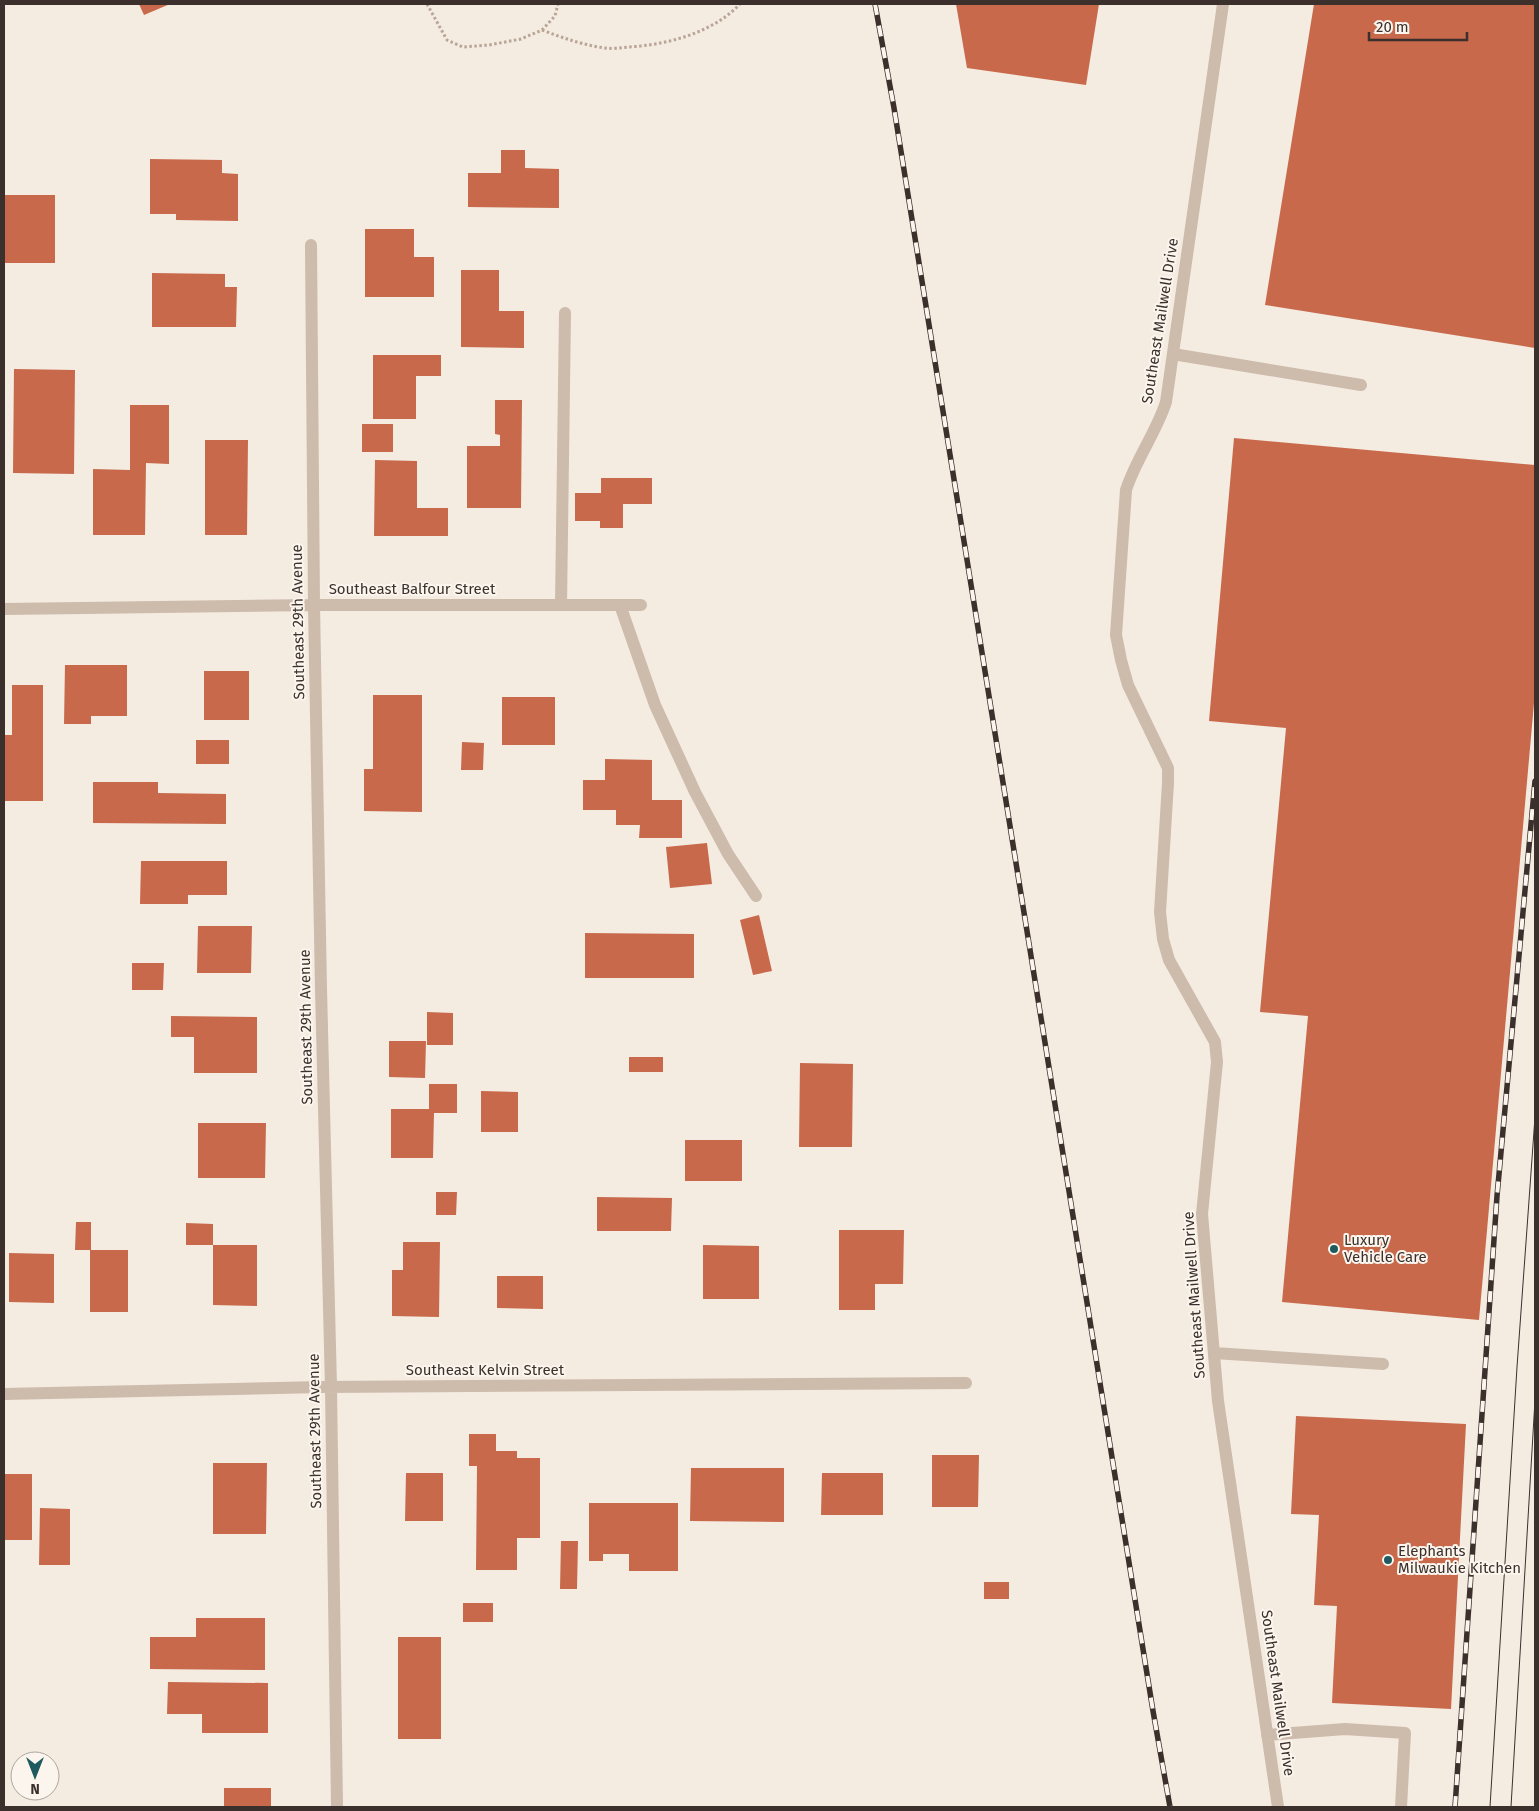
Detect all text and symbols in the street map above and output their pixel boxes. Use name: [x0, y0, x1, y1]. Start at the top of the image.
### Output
scale bar: [1369, 10, 1466, 42]
text: 20 m: [1376, 18, 1409, 36]
street label: Southeast Mailwell Drive: [1138, 237, 1182, 405]
street label: Southeast 29th Avenue: [288, 544, 308, 700]
street label: Southeast Balfour Street: [329, 580, 496, 598]
street label: Southeast 29th Avenue: [296, 949, 316, 1105]
street label: Southeast Mailwell Drive: [1179, 1211, 1209, 1379]
place label: Luxury Vehicle Care: [1344, 1231, 1427, 1266]
marker: Luxury Vehicle Care: [1328, 1243, 1340, 1255]
street label: Southeast 29th Avenue: [305, 1353, 325, 1509]
street label: Southeast Kelvin Street: [406, 1361, 565, 1379]
place label: Elephants Milwaukie Kitchen: [1398, 1542, 1521, 1577]
marker: Elephants Milwaukie Kitchen: [1382, 1554, 1394, 1566]
street label: Southeast Mailwell Drive: [1257, 1609, 1299, 1777]
north arrow: [10, 1751, 60, 1801]
text: N: [30, 1780, 40, 1797]

